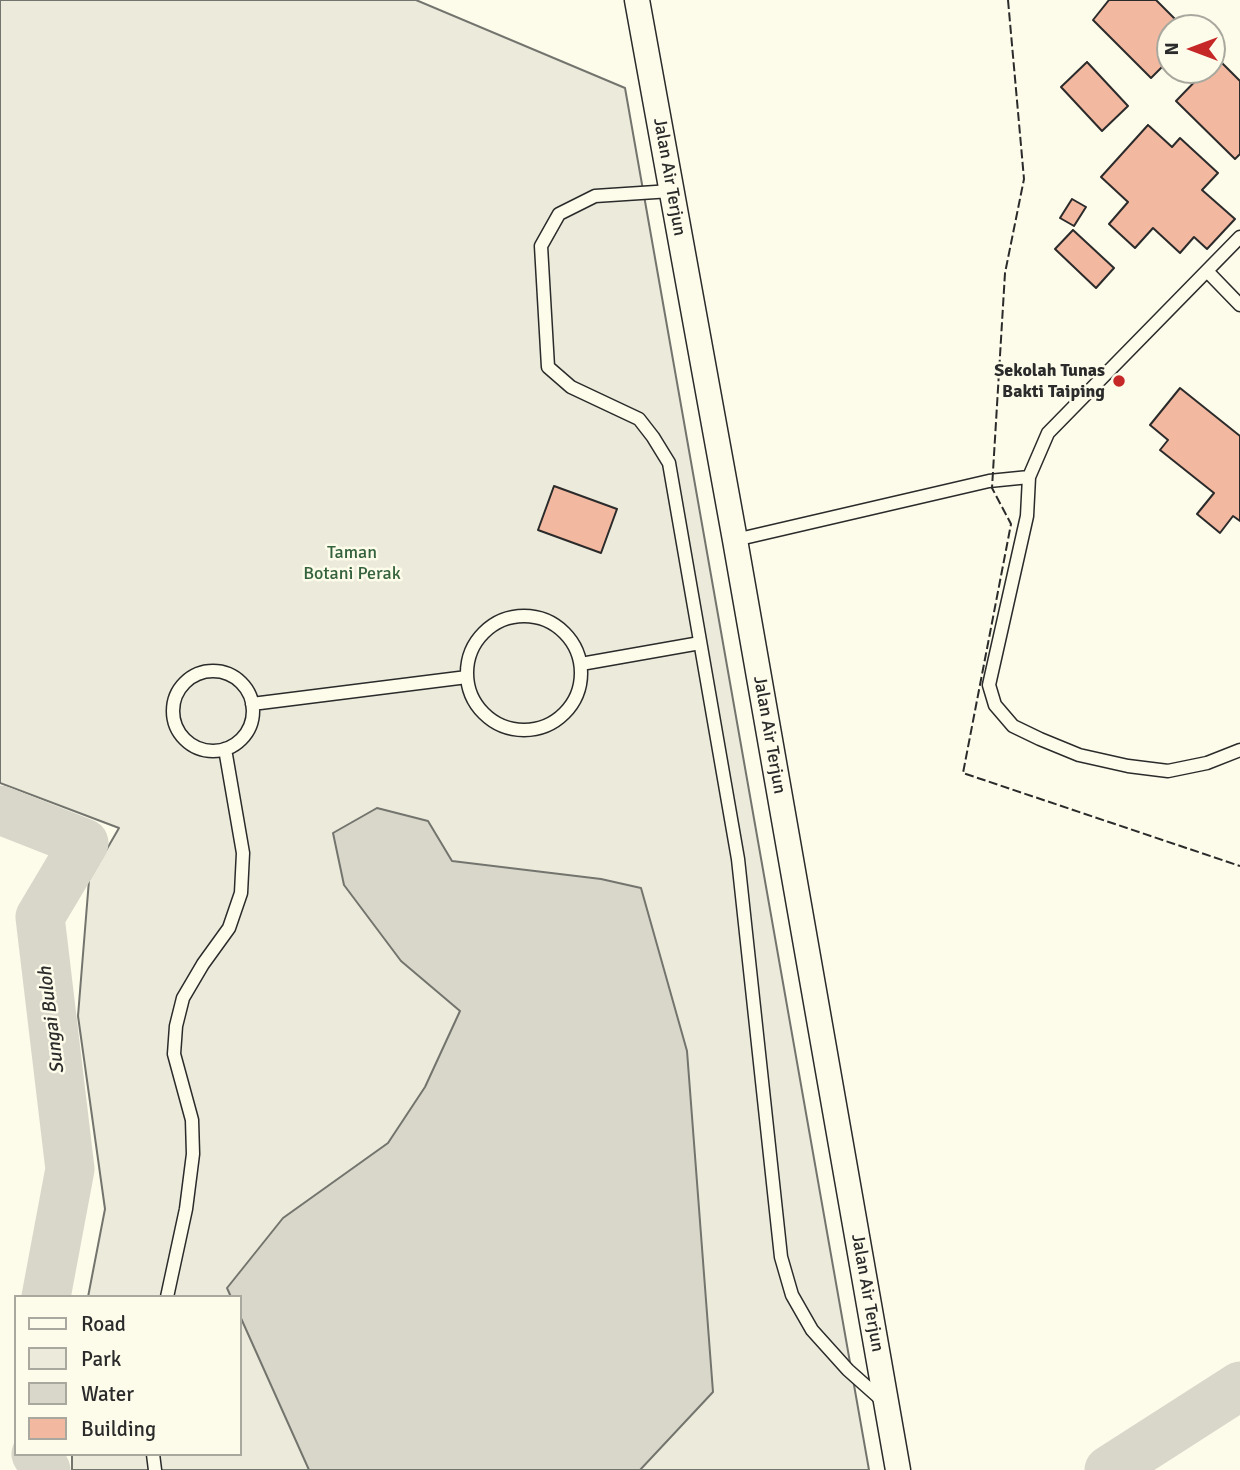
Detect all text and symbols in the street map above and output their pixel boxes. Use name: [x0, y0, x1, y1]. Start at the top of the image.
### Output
north arrow: [1156, 14, 1226, 84]
text: N: [1160, 42, 1184, 56]
street label: Jalan Air Terjun: [648, 116, 690, 238]
place label: Sekolah Tunas Bakti Taiping: [994, 360, 1105, 402]
marker: Sekolah Tunas Bakti Taiping: [1111, 373, 1127, 389]
park label: Taman Botani Perak: [303, 542, 401, 584]
street label: Jalan Air Terjun: [748, 674, 790, 796]
water label: Sungai Buloh: [34, 965, 70, 1075]
street label: Jalan Air Terjun: [846, 1232, 888, 1354]
legend: [14, 1295, 242, 1456]
text: Road: [81, 1311, 126, 1337]
text: Park: [81, 1346, 121, 1372]
text: Water: [81, 1381, 134, 1407]
text: Building: [81, 1416, 156, 1442]

